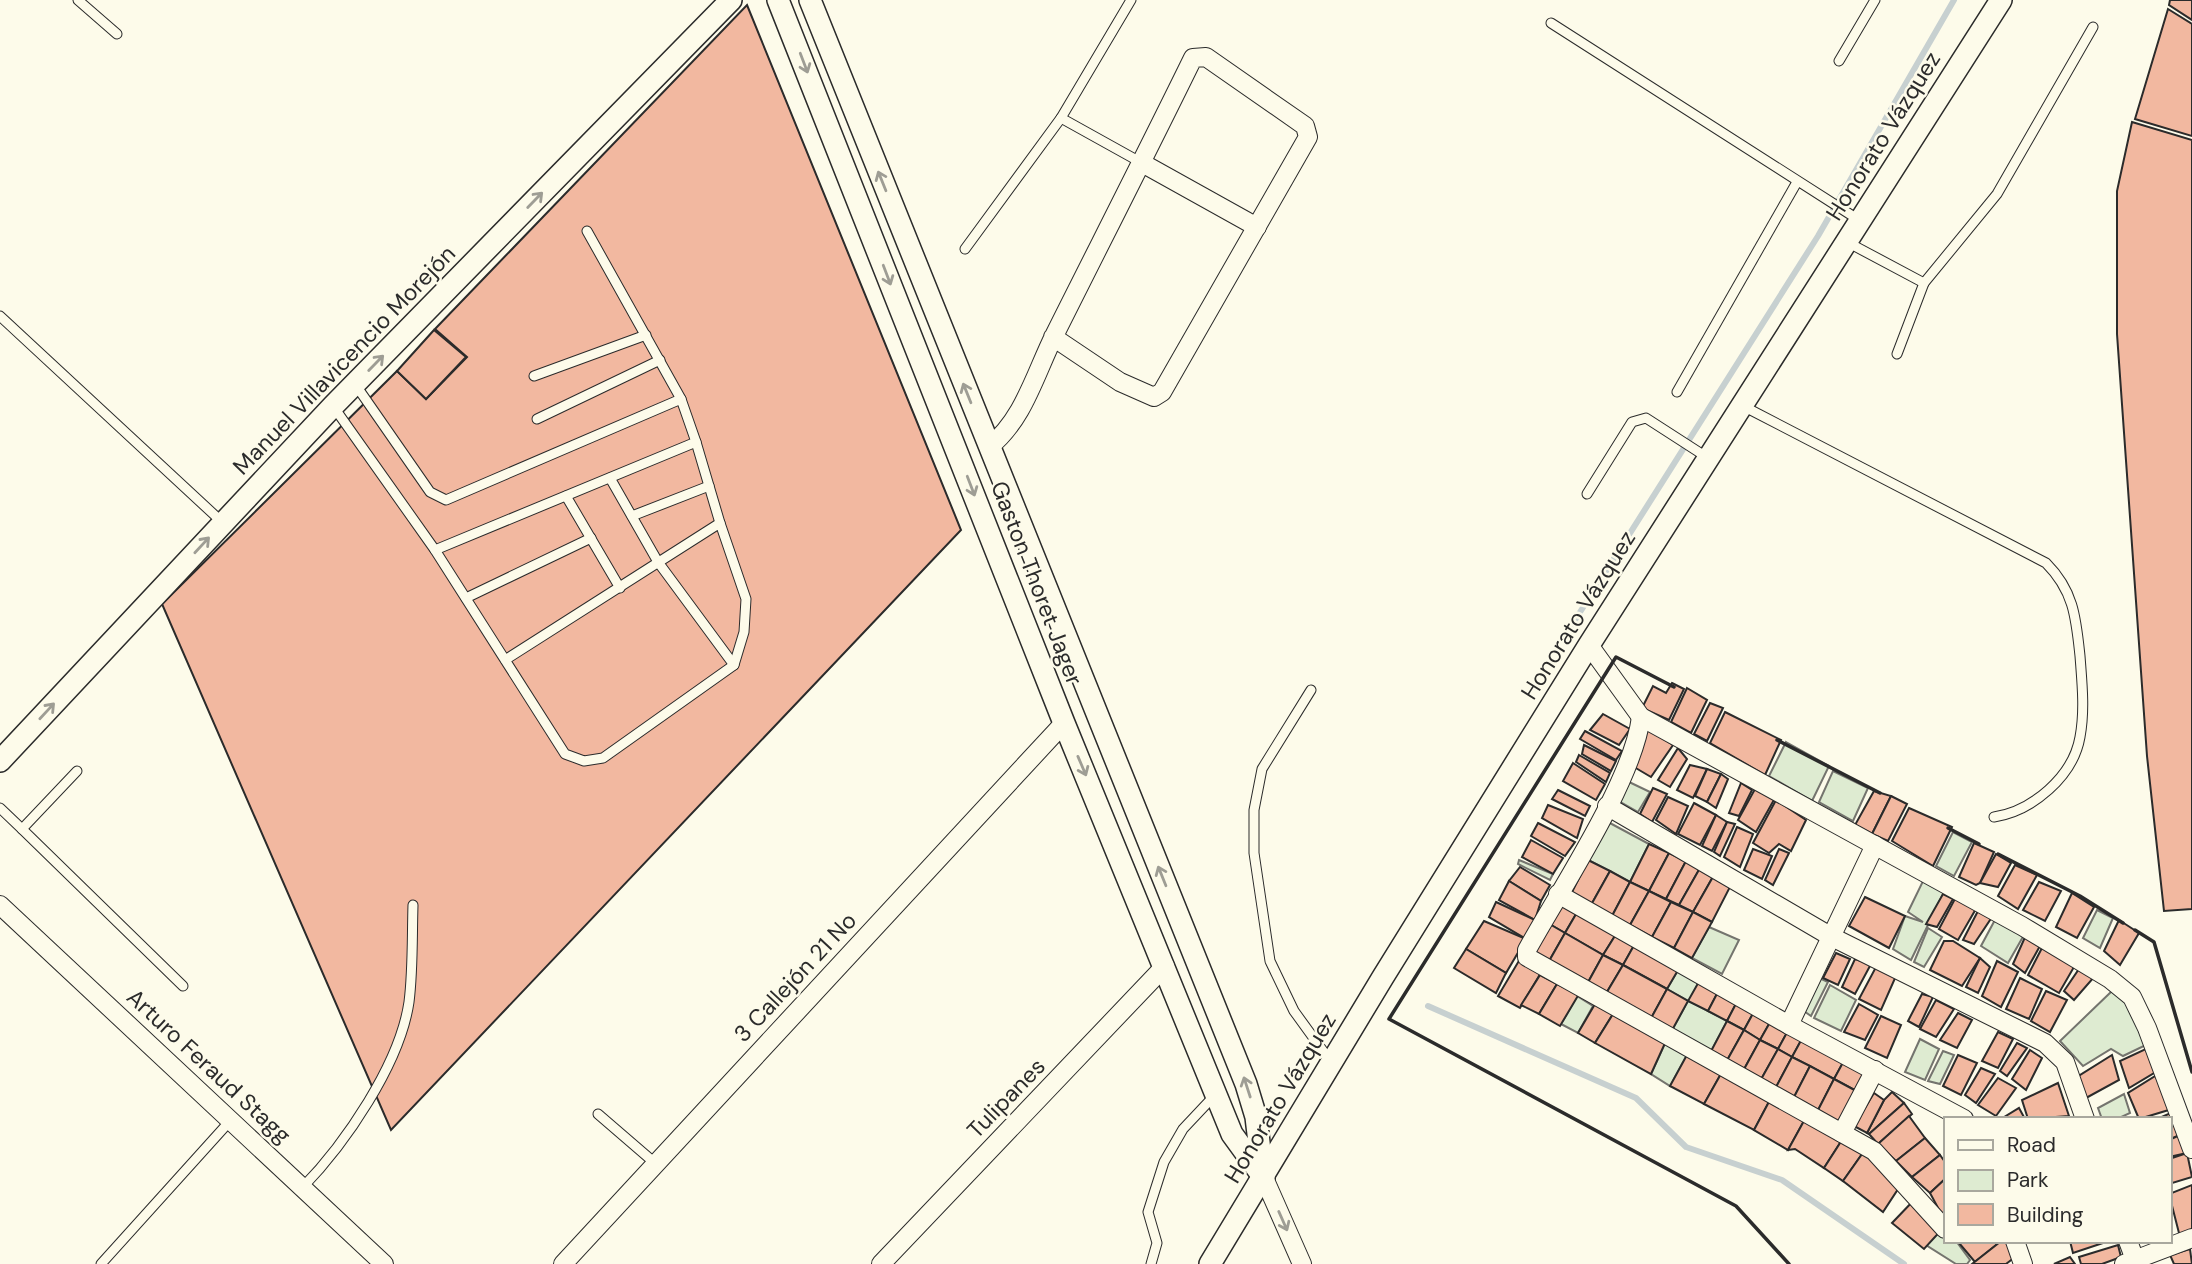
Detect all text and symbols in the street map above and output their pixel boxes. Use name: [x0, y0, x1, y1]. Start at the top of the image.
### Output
street label: Honorato Vázquez: [1819, 46, 1947, 226]
one-way arrow: [799, 51, 812, 73]
one-way arrow: [875, 171, 888, 193]
one-way arrow: [526, 192, 543, 209]
street label: Manuel Villavicencio Morejón: [226, 239, 462, 481]
one-way arrow: [882, 263, 895, 285]
one-way arrow: [367, 354, 384, 371]
one-way arrow: [959, 382, 972, 404]
one-way arrow: [965, 475, 978, 497]
street label: Gaston Thoret Jager: [984, 477, 1090, 689]
street label: Honorato Vázquez: [1514, 525, 1642, 705]
one-way arrow: [194, 537, 211, 554]
one-way arrow: [38, 703, 55, 720]
one-way arrow: [1076, 755, 1089, 776]
one-way arrow: [1155, 866, 1168, 887]
street label: 3 Callejón 21 No: [727, 906, 863, 1048]
street label: Arturo Feraud Stagg: [121, 982, 298, 1150]
street label: Honorato Vázquez: [1217, 1007, 1343, 1189]
street label: Tulipanes: [960, 1052, 1052, 1144]
one-way arrow: [1240, 1076, 1253, 1098]
legend: [1944, 1117, 2171, 1243]
text: Road: [2007, 1131, 2056, 1159]
text: Park: [2007, 1166, 2049, 1194]
text: Building: [2007, 1201, 2084, 1229]
one-way arrow: [1277, 1210, 1290, 1231]

